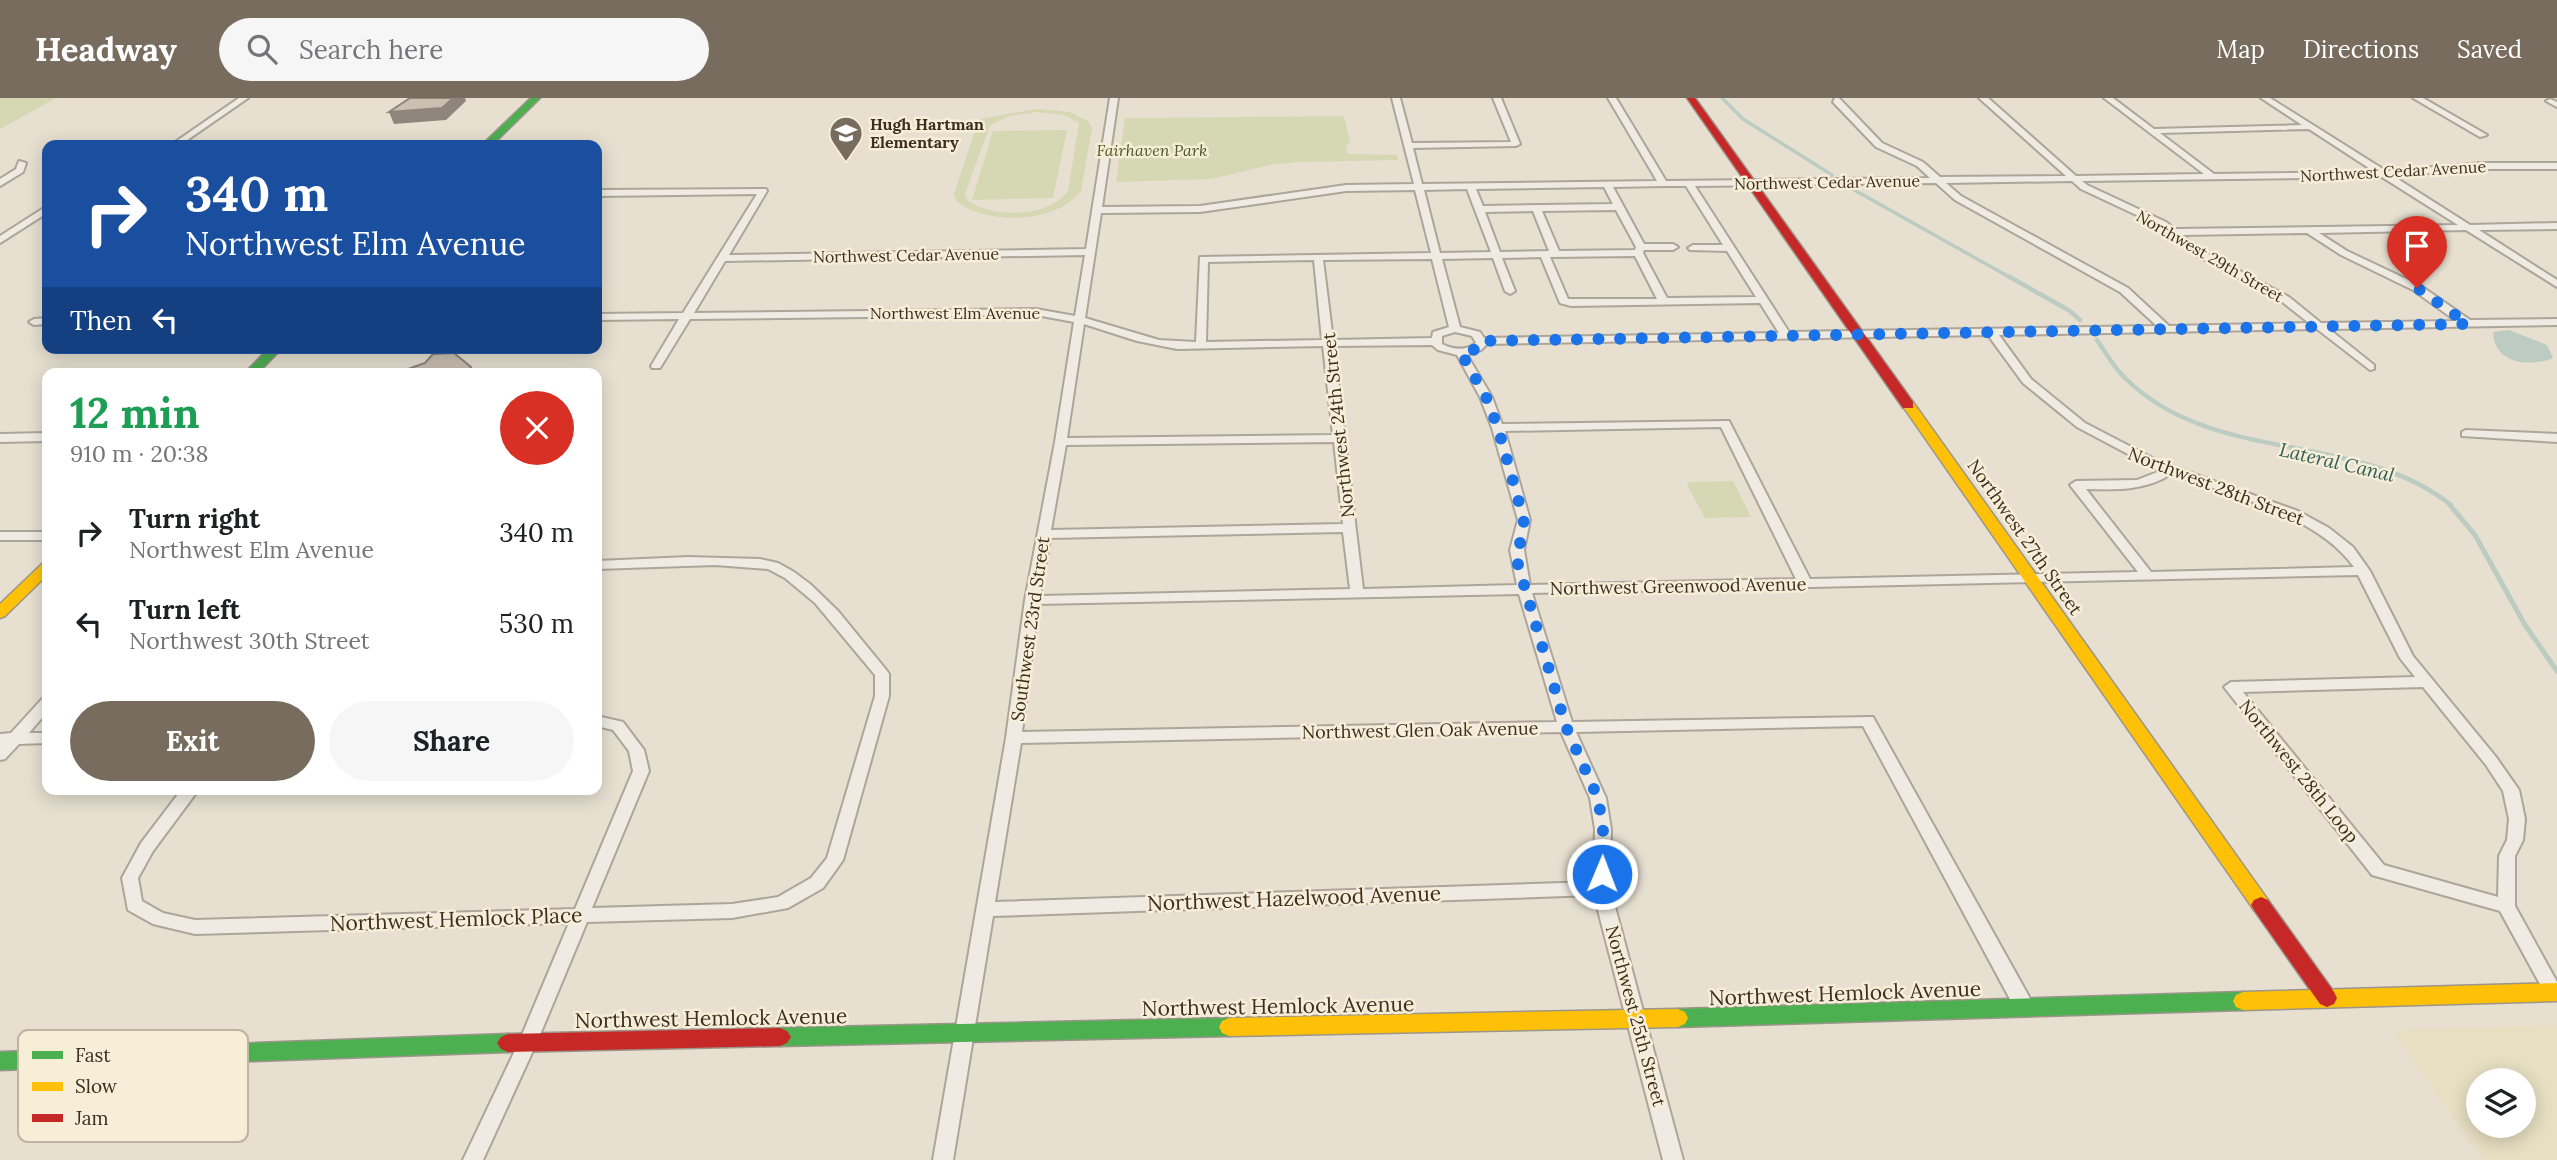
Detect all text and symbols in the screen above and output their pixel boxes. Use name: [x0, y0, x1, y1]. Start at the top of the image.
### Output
search box: [219, 18, 709, 81]
text: Headway: [35, 28, 177, 70]
icon: search: [243, 30, 281, 68]
text: Search here: [299, 33, 443, 66]
text: Map: [2216, 34, 2265, 65]
text: Directions: [2303, 34, 2419, 65]
text: Saved: [2457, 34, 2522, 65]
school or university icon: Hugh Hartman Elementary: [827, 114, 865, 163]
place label: Hugh Hartman Elementary: [870, 114, 984, 152]
park label: Fairhaven Park: [1097, 140, 1207, 160]
street label: Northwest Cedar Avenue: [2299, 156, 2487, 186]
text: 340 m: [185, 162, 328, 224]
icon: right: [70, 168, 161, 259]
street label: Northwest Cedar Avenue: [1734, 170, 1921, 194]
street label: Northwest 29th Street: [2133, 206, 2288, 307]
pin: [2387, 216, 2447, 288]
text: Northwest Elm Avenue: [185, 223, 526, 264]
icon: arrive: [2398, 227, 2436, 265]
street label: Northwest Cedar Avenue: [813, 243, 1000, 267]
icon: left: [146, 301, 184, 339]
street label: Northwest Elm Avenue: [870, 303, 1041, 323]
text: Then: [70, 304, 132, 337]
street label: Northwest 24th Street: [1317, 331, 1359, 519]
text: 12 min: [70, 386, 200, 440]
button: close: [500, 391, 574, 465]
water label: Lateral Canal: [2277, 437, 2398, 487]
text: 910 m · 20:38: [70, 439, 209, 468]
street label: Northwest 28th Street: [2125, 442, 2307, 530]
street label: Northwest 27th Street: [1962, 455, 2088, 619]
text: Turn right: [129, 502, 260, 535]
icon: right: [70, 514, 108, 552]
text: 340 m: [499, 516, 574, 549]
text: Northwest Elm Avenue: [129, 535, 374, 564]
street label: Southwest 23rd Street: [1006, 535, 1054, 723]
street label: Northwest Greenwood Avenue: [1549, 572, 1807, 600]
text: Turn left: [129, 593, 240, 626]
icon: left: [70, 605, 108, 643]
text: 530 m: [499, 607, 574, 640]
text: Northwest 30th Street: [129, 626, 370, 655]
street label: Northwest 28th Loop: [2234, 695, 2364, 847]
button: Exit: [70, 701, 315, 781]
button: Share: [329, 701, 574, 781]
street label: Northwest Glen Oak Avenue: [1301, 716, 1539, 744]
position arrow: [1565, 837, 1639, 911]
street label: Northwest Hazelwood Avenue: [1146, 879, 1442, 917]
street label: Northwest Hemlock Place: [329, 901, 583, 937]
street label: Northwest 25th Street: [1601, 923, 1671, 1109]
street label: Northwest Hemlock Avenue: [1708, 975, 1982, 1011]
street label: Northwest Hemlock Avenue: [1142, 990, 1414, 1022]
street label: Northwest Hemlock Avenue: [575, 1002, 847, 1034]
legend: [18, 1030, 248, 1142]
text: Fast: [75, 1043, 111, 1067]
map controls: [2466, 1068, 2536, 1138]
button: layers: [2466, 1068, 2536, 1138]
text: Slow: [75, 1074, 118, 1098]
text: Jam: [74, 1106, 109, 1130]

